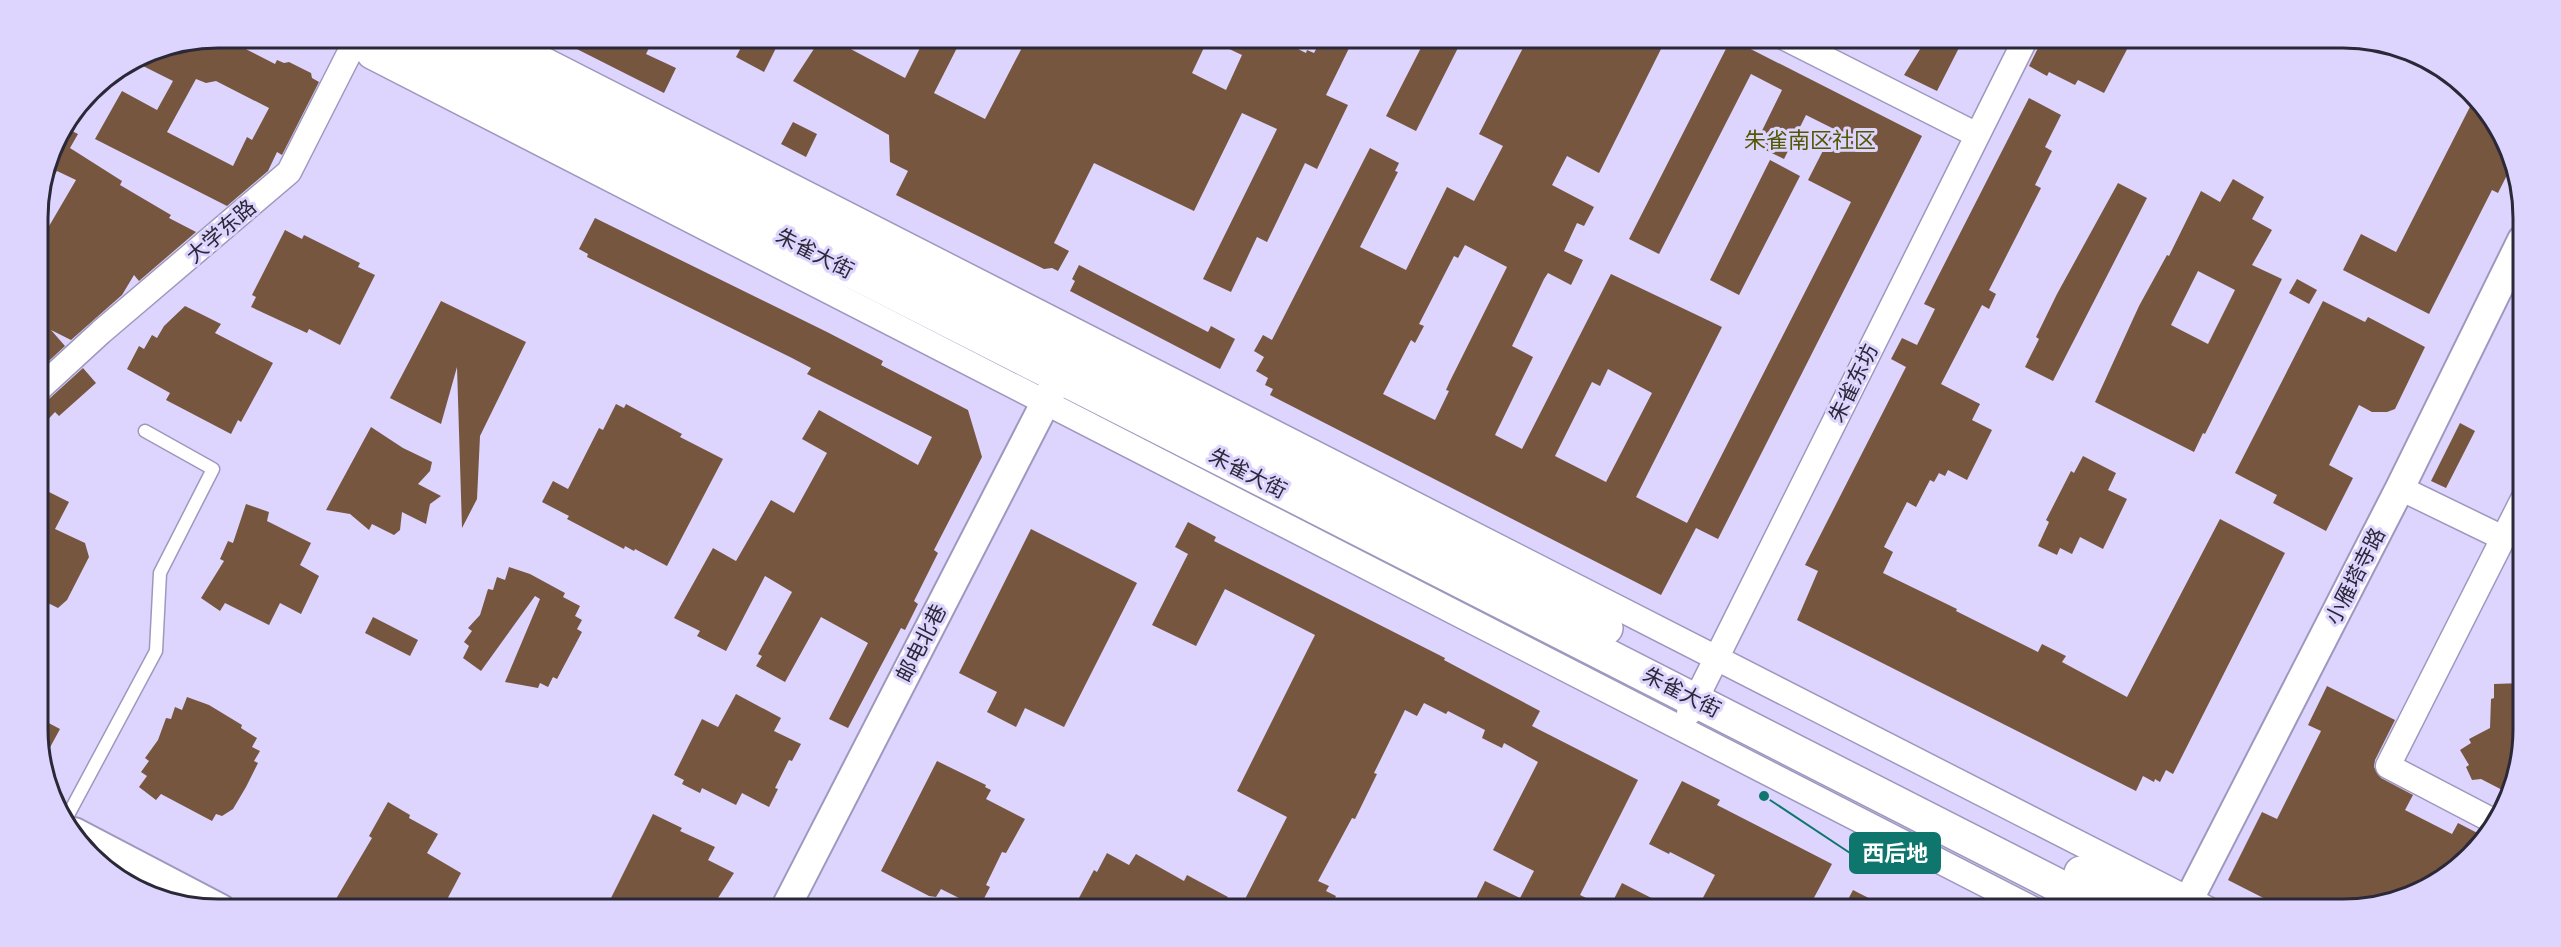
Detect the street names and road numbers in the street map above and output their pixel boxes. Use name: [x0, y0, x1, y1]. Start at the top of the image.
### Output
street label: 大学东路: [182, 195, 260, 267]
street label: 朱雀大街: [772, 224, 858, 282]
street label: 朱雀东坊: [1824, 340, 1882, 426]
street label: 朱雀大街: [1205, 444, 1291, 502]
street label: 小雁塔寺路: [2321, 524, 2389, 628]
street label: 邮电北巷: [892, 600, 950, 686]
street label: 朱雀大街: [1639, 663, 1725, 721]

